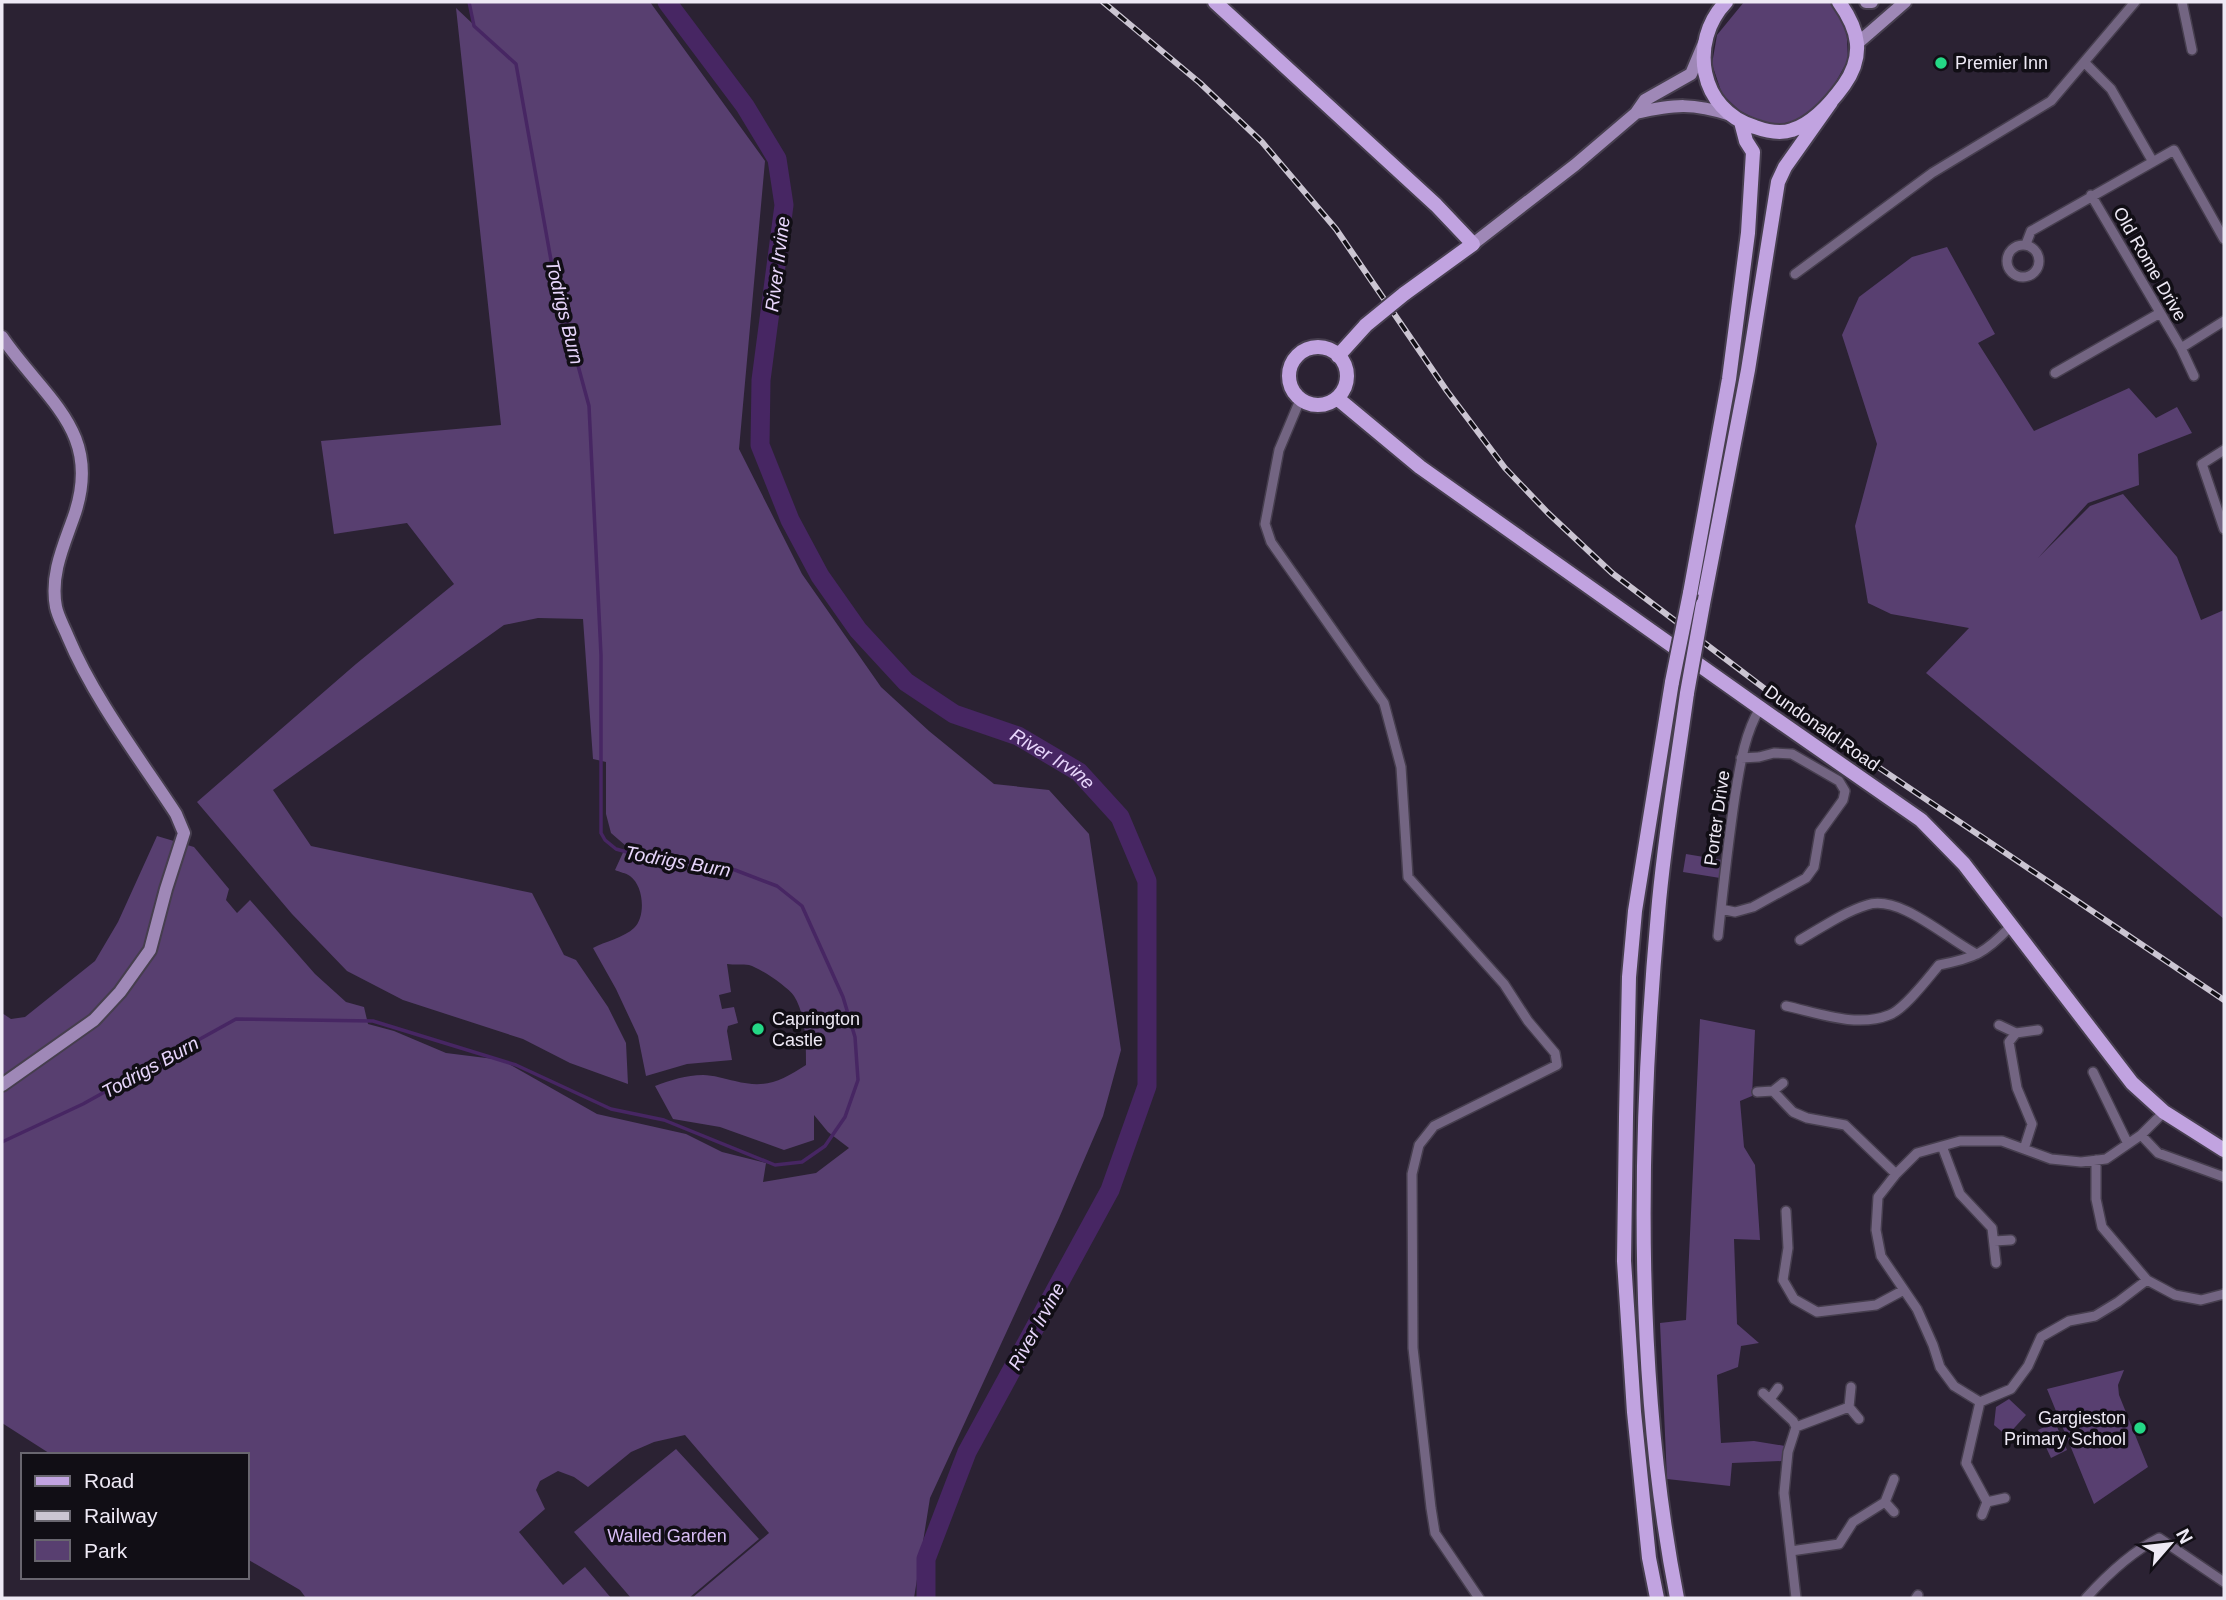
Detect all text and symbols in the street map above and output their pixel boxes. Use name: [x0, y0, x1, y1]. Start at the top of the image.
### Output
place label: Premier Inn: [1955, 53, 2048, 73]
marker: Premier Inn: [1933, 55, 1949, 71]
street label: Old Rome Drive: [2109, 204, 2191, 324]
water label: River Irvine: [761, 215, 794, 313]
water label: Todrigs Burn: [541, 258, 588, 367]
street label: Dundonald Road: [1761, 681, 1883, 775]
water label: River Irvine: [1007, 724, 1099, 793]
street label: Porter Drive: [1700, 769, 1734, 867]
water label: Todrigs Burn: [623, 842, 732, 881]
place label: Caprington Castle: [772, 1009, 860, 1050]
marker: Caprington Castle: [750, 1021, 766, 1037]
water label: Todrigs Burn: [98, 1032, 202, 1103]
water label: River Irvine: [1004, 1279, 1069, 1373]
place label: Gargieston Primary School: [2004, 1408, 2126, 1449]
marker: Gargieston Primary School: [2132, 1420, 2148, 1436]
legend: [21, 1453, 248, 1579]
text: Road: [84, 1469, 134, 1492]
text: Railway: [84, 1504, 158, 1527]
north arrow: [2135, 1509, 2205, 1579]
text: N: [2172, 1525, 2197, 1547]
park label: Walled Garden: [607, 1526, 727, 1546]
text: Park: [84, 1539, 128, 1562]

